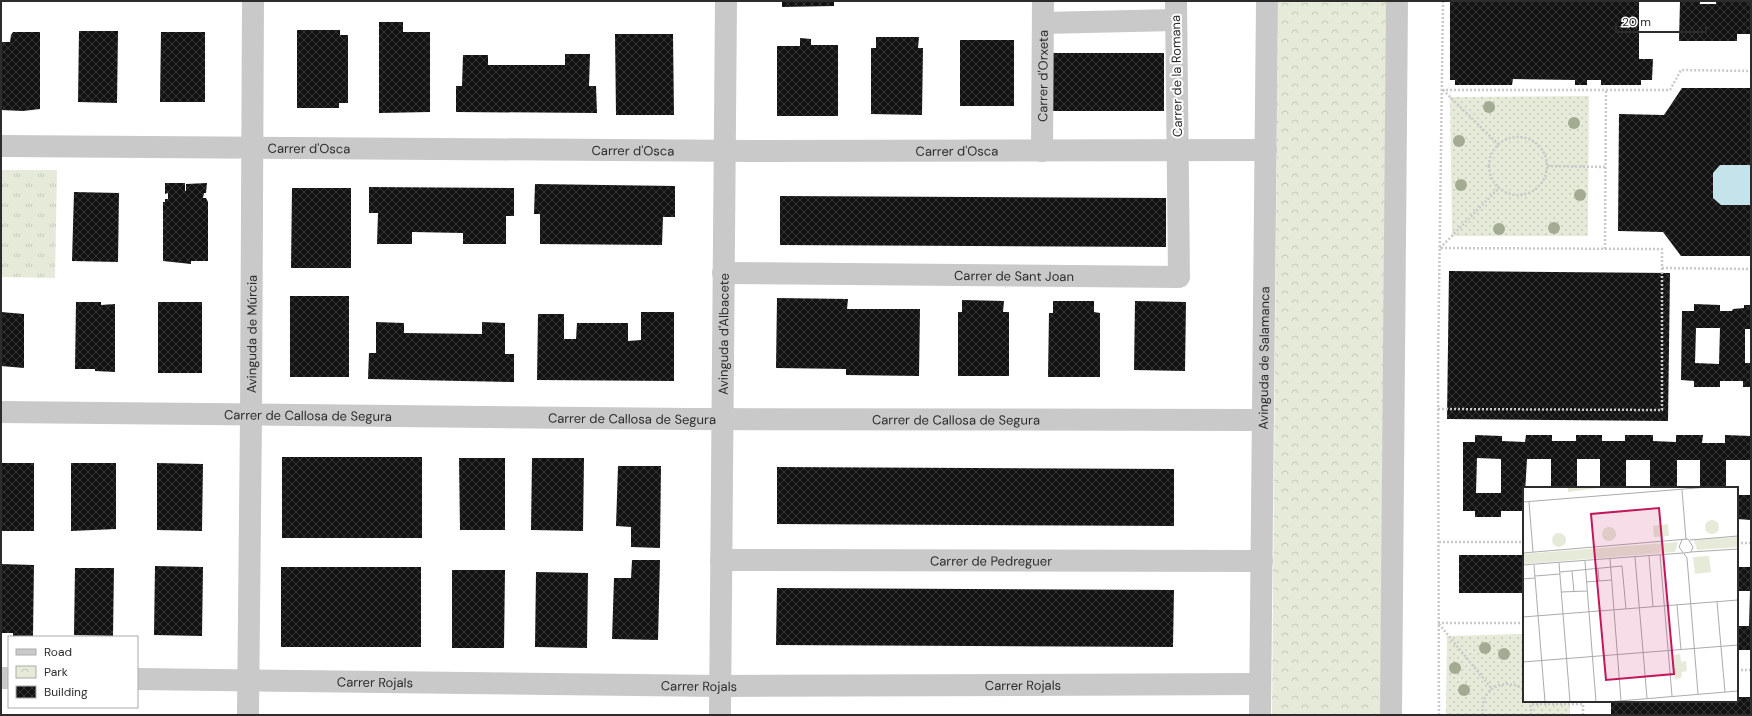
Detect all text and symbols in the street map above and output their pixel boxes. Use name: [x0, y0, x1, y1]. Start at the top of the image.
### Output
scale bar: [1616, 8, 1706, 34]
text: 20 m: [1622, 14, 1651, 30]
street label: Carrer de la Romana: [1167, 15, 1186, 137]
street label: Carrer d'Orxeta: [1034, 30, 1052, 122]
street label: Carrer d'Osca: [268, 140, 350, 157]
street label: Carrer d'Osca: [592, 142, 674, 159]
street label: Carrer d'Osca: [916, 143, 998, 160]
street label: Carrer de Sant Joan: [954, 267, 1074, 285]
street label: Avinguda d'Albacete: [715, 273, 733, 395]
street label: Avinguda de Múrcia: [243, 275, 261, 393]
street label: Avinguda de Salamanca: [1255, 286, 1273, 430]
street label: Carrer de Callosa de Segura: [224, 406, 392, 425]
street label: Carrer de Callosa de Segura: [548, 410, 716, 428]
street label: Carrer de Callosa de Segura: [872, 411, 1040, 429]
inset map: [1523, 487, 1738, 702]
street label: Carrer de Pedreguer: [930, 552, 1052, 570]
legend: [8, 636, 138, 708]
text: Road: [44, 644, 72, 660]
text: Park: [44, 664, 68, 680]
street label: Carrer Rojals: [337, 673, 413, 691]
street label: Carrer Rojals: [661, 677, 737, 695]
street label: Carrer Rojals: [985, 677, 1061, 694]
text: Building: [44, 684, 88, 700]

